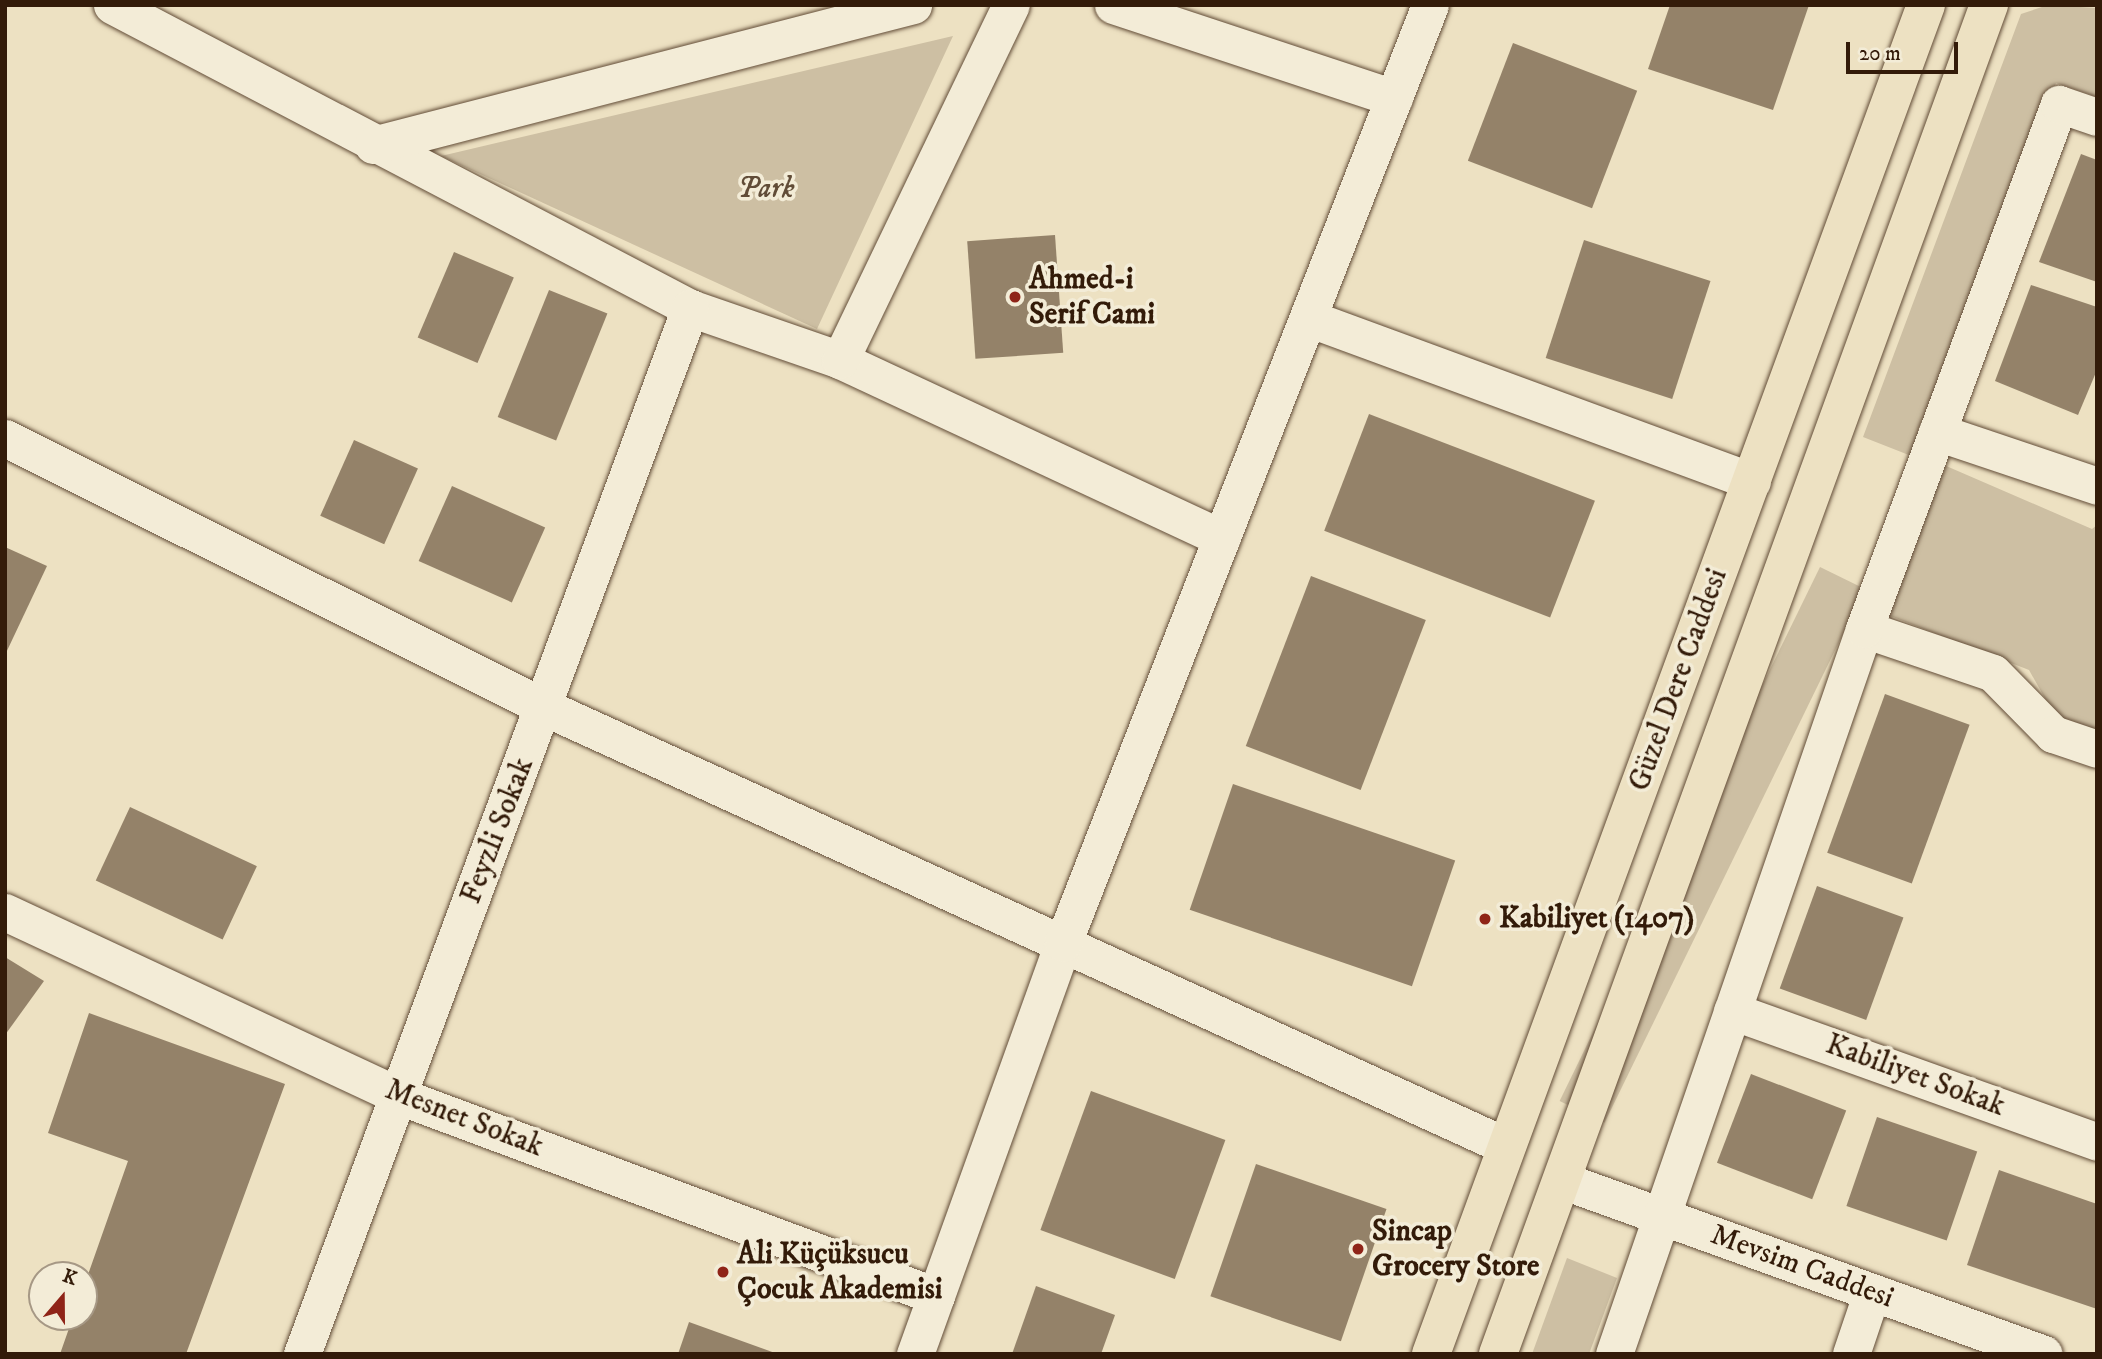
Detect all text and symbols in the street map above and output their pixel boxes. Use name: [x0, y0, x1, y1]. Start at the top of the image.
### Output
scale bar: [1850, 28, 1962, 72]
text: 20 m: [1859, 41, 1901, 67]
park label: Park: [737, 171, 795, 207]
place label: Ahmed-i Serif Cami: [1029, 262, 1155, 332]
marker: Ahmed-i Serif Cami: [1007, 289, 1023, 305]
street label: Güzel Dere Caddesi: [1622, 564, 1736, 796]
street label: Feyzli Sokak: [454, 753, 542, 909]
place label: Kabiliyet (1407): [1499, 901, 1694, 937]
marker: Kabiliyet (1407): [1477, 911, 1493, 927]
street label: Kabiliyet Sokak: [1821, 1027, 2009, 1125]
street label: Mesnet Sokak: [380, 1072, 548, 1166]
place label: Sincap Grocery Store: [1372, 1214, 1539, 1284]
street label: Mevsim Caddesi: [1706, 1217, 1898, 1317]
place label: Ali Küçüksucu Çocuk Akademisi: [737, 1237, 942, 1308]
marker: Sincap Grocery Store: [1350, 1241, 1366, 1257]
north arrow: [28, 1261, 98, 1331]
marker: Ali Küçüksucu Çocuk Akademisi: [715, 1264, 731, 1280]
text: K: [59, 1265, 80, 1291]

